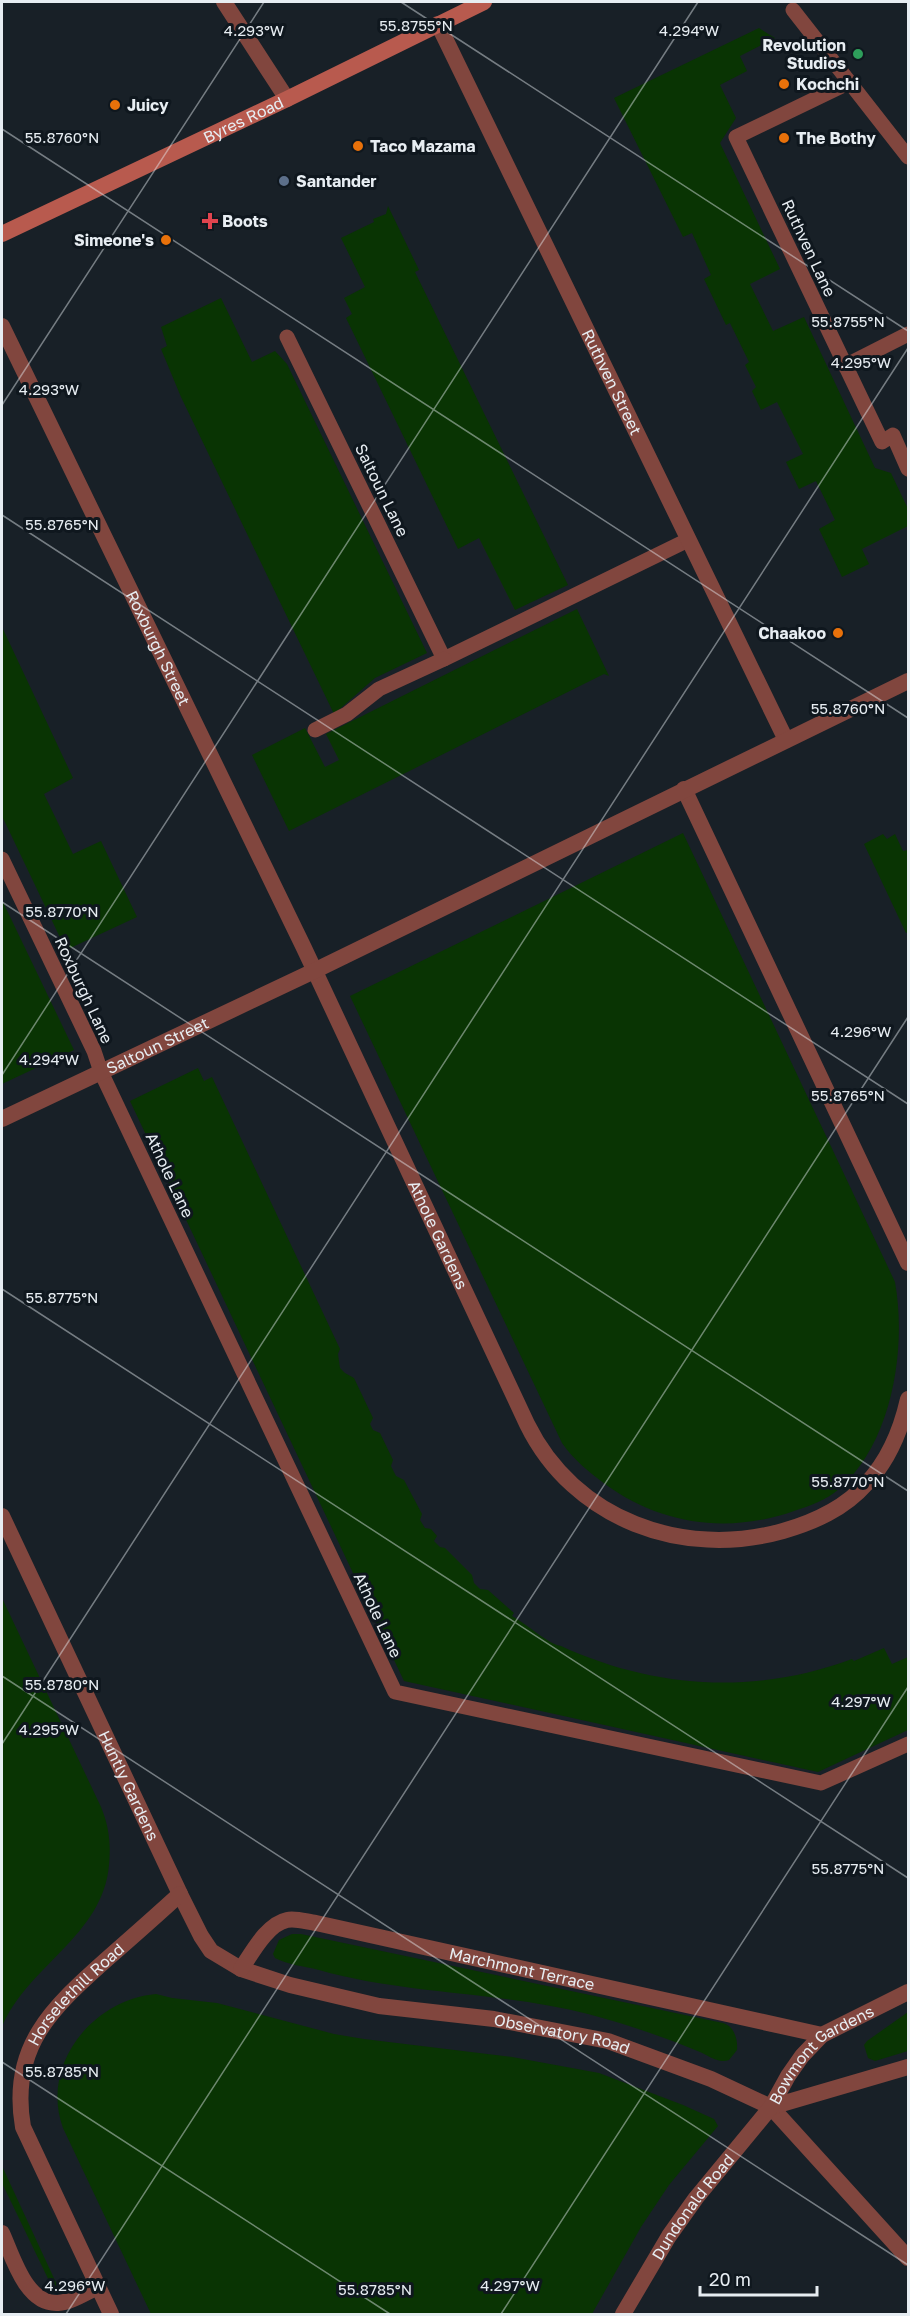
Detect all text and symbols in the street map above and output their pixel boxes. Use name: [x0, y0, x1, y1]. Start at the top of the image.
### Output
text: 55.8755°N: [379, 16, 453, 34]
text: 4.293°W: [224, 21, 284, 39]
text: 4.294°W: [659, 21, 719, 39]
place label: Revolution Studios: [762, 35, 846, 73]
marker: Revolution Studios: [851, 47, 865, 61]
place label: Kochchi: [796, 74, 859, 94]
marker: Kochchi: [777, 77, 791, 91]
street label: Byres Road: [200, 92, 287, 147]
place label: Juicy: [127, 95, 169, 115]
marker: Juicy: [108, 98, 122, 112]
text: 55.8760°N: [25, 128, 99, 146]
place label: The Bothy: [796, 128, 876, 148]
marker: The Bothy: [777, 131, 791, 145]
place label: Taco Mazama: [370, 136, 475, 156]
marker: Taco Mazama: [351, 139, 365, 153]
place label: Santander: [296, 171, 377, 191]
marker: Santander: [277, 174, 291, 188]
street label: Ruthven Lane: [778, 196, 840, 300]
place label: Boots: [222, 211, 268, 231]
marker: Boots: [203, 214, 217, 228]
place label: Simeone's: [74, 230, 154, 250]
marker: Simeone's: [159, 233, 173, 247]
text: 55.8755°N: [811, 312, 885, 330]
street label: Ruthven Street: [578, 326, 646, 438]
text: 4.295°W: [831, 353, 891, 371]
text: 4.293°W: [19, 380, 79, 398]
street label: Saltoun Lane: [351, 440, 413, 540]
text: 55.8765°N: [25, 515, 99, 533]
street label: Roxburgh Street: [122, 587, 195, 709]
place label: Chaakoo: [758, 623, 826, 643]
marker: Chaakoo: [831, 626, 845, 640]
text: 55.8760°N: [811, 699, 885, 717]
text: 55.8770°N: [25, 902, 99, 920]
street label: Roxburgh Lane: [51, 933, 117, 1047]
street label: Saltoun Street: [103, 1012, 212, 1078]
text: 4.296°W: [831, 1022, 891, 1040]
text: 4.294°W: [19, 1050, 79, 1068]
text: 55.8765°N: [811, 1086, 885, 1104]
street label: Athole Lane: [142, 1129, 198, 1221]
street label: Athole Gardens: [404, 1177, 472, 1292]
text: 55.8775°N: [26, 1288, 98, 1306]
text: 55.8770°N: [811, 1472, 885, 1490]
street label: Athole Lane: [350, 1569, 406, 1661]
text: 55.8780°N: [25, 1675, 99, 1693]
text: 4.297°W: [831, 1692, 891, 1710]
text: 4.295°W: [19, 1720, 79, 1738]
street label: Huntly Gardens: [94, 1727, 163, 1844]
text: 55.8775°N: [812, 1859, 884, 1877]
street label: Horselethill Road: [23, 1939, 128, 2049]
street label: Marchmont Terrace: [447, 1943, 597, 1994]
street label: Bowmont Gardens: [764, 2001, 877, 2108]
street label: Observatory Road: [492, 2009, 633, 2058]
text: 55.8785°N: [25, 2062, 99, 2080]
street label: Dundonald Road: [647, 2150, 738, 2264]
scale bar: [700, 2259, 817, 2297]
text: 20 m: [709, 2268, 751, 2290]
text: 4.296°W: [45, 2276, 105, 2294]
text: 4.297°W: [480, 2276, 540, 2294]
text: 55.8785°N: [338, 2280, 412, 2298]

